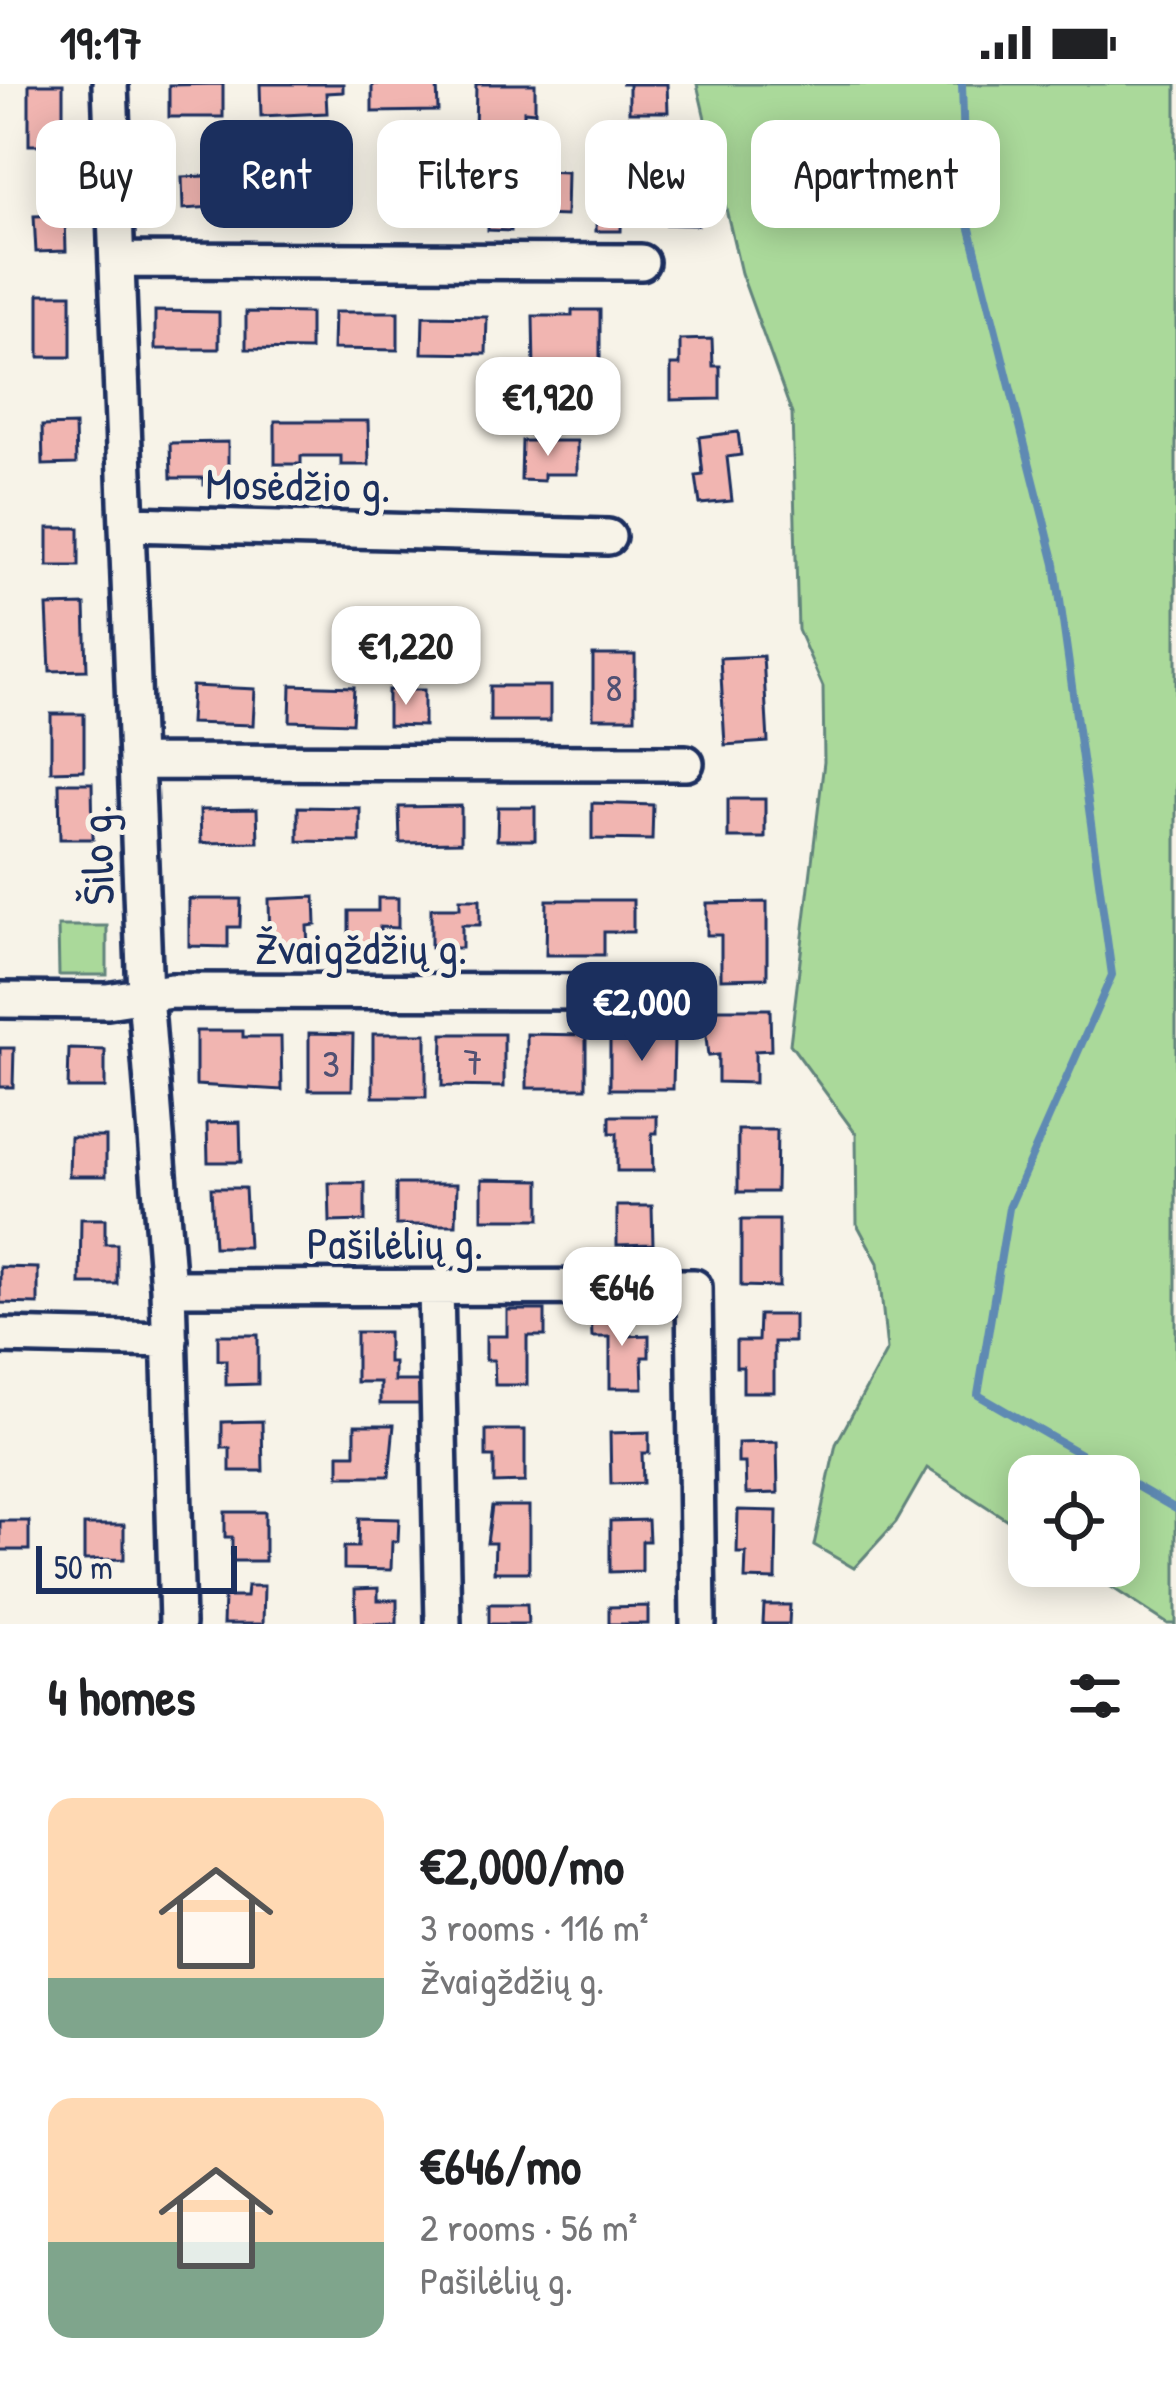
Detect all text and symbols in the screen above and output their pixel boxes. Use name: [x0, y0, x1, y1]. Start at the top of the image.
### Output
text: 19:17: [60, 12, 142, 73]
chip: Buy: [36, 120, 176, 228]
chip: Rent: [200, 120, 353, 228]
chip: Filters: [377, 120, 561, 228]
chip: New: [585, 120, 727, 228]
chip: Apartment: [751, 120, 1000, 228]
pin: €1,920: [450, 357, 646, 459]
text: €1,920: [503, 369, 593, 422]
street label: Mosėdžio g.: [205, 452, 391, 516]
pin: €1,220: [308, 606, 504, 708]
text: €1,220: [359, 618, 453, 671]
house number: 8: [606, 660, 622, 713]
street label: Šilo g.: [64, 804, 128, 906]
street label: Žvaigždžių g.: [255, 917, 467, 978]
pin: €2,000: [544, 962, 740, 1064]
text: €2,000: [593, 974, 691, 1027]
house number: 7: [463, 1034, 483, 1087]
house number: 3: [322, 1036, 340, 1089]
street label: Pašilėlių g.: [307, 1212, 483, 1273]
pin: €646: [551, 1247, 693, 1349]
text: €646: [590, 1259, 654, 1312]
map controls: [1008, 1455, 1140, 1587]
button: locate: [1008, 1455, 1140, 1587]
scale bar: [36, 1540, 237, 1593]
text: 50 m: [54, 1545, 113, 1589]
text: 4 homes: [48, 1662, 195, 1731]
icon: filters: [1062, 1663, 1128, 1729]
text: €2,000/mo: [420, 1831, 624, 1900]
icon: home: [144, 1846, 288, 1990]
text: 3 rooms · 116 m²: [420, 1900, 649, 1953]
text: Žvaigždžių g.: [420, 1953, 604, 2006]
text: €646/mo: [420, 2131, 581, 2200]
icon: home: [144, 2146, 288, 2290]
text: 2 rooms · 56 m²: [420, 2200, 637, 2253]
text: Pašilėlių g.: [420, 2253, 573, 2306]

